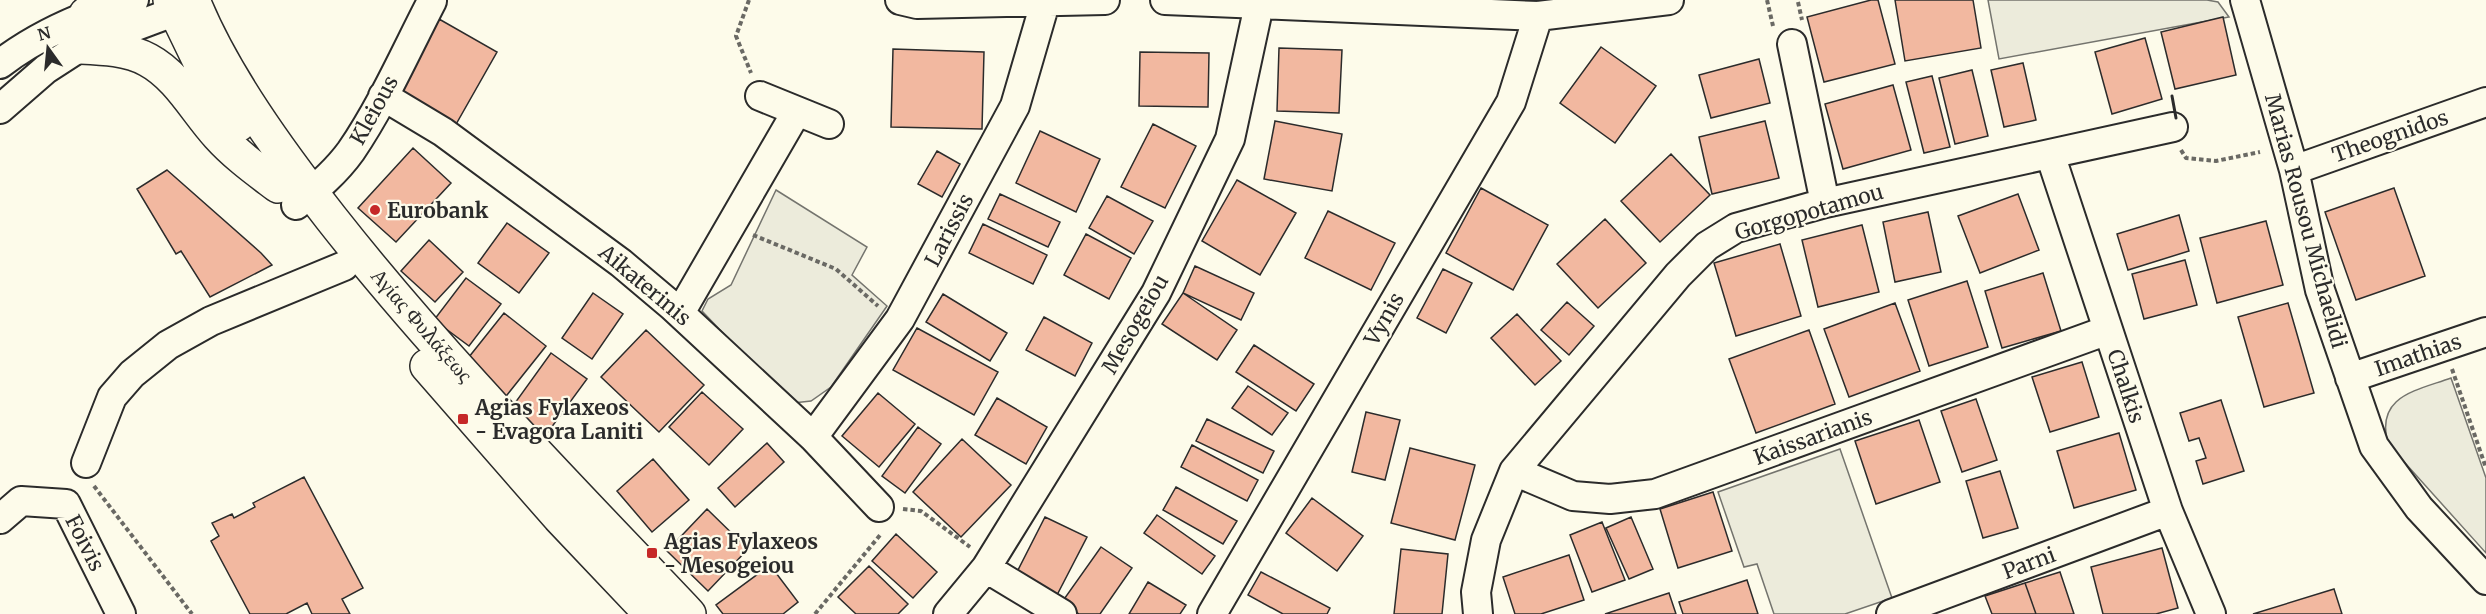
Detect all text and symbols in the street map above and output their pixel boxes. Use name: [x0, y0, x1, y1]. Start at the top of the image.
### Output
north arrow: [18, 18, 78, 78]
text: N: [35, 22, 53, 45]
street label: Kleious: [344, 71, 404, 149]
street label: Marias Rousou Michaelidi: [2259, 91, 2353, 351]
street label: Theognidos: [2328, 104, 2452, 168]
street label: Gorgopotamou: [1732, 178, 1886, 246]
street label: Larissis: [919, 189, 979, 271]
place label: Eurobank: [387, 197, 489, 224]
marker: Eurobank: [368, 203, 382, 217]
street label: Aikaterinis: [593, 238, 697, 331]
street label: Αγίας Φυλάξεως: [365, 262, 479, 388]
street label: Mesogeiou: [1096, 270, 1174, 378]
street label: Vynis: [1358, 288, 1410, 351]
street label: Imathias: [2371, 328, 2465, 382]
street label: Chalkis: [2101, 346, 2151, 426]
place label: Agias Fylaxeos - Evagora Laniti: [474, 394, 643, 445]
street label: Kaissarianis: [1750, 403, 1876, 471]
marker: Agias Fylaxeos - Evagora Laniti: [456, 412, 470, 426]
street label: Foivis: [59, 510, 111, 576]
place label: Agias Fylaxeos - Mesogeiou: [663, 528, 818, 579]
street label: Parni: [1999, 541, 2059, 585]
marker: Agias Fylaxeos - Mesogeiou: [645, 546, 659, 560]

